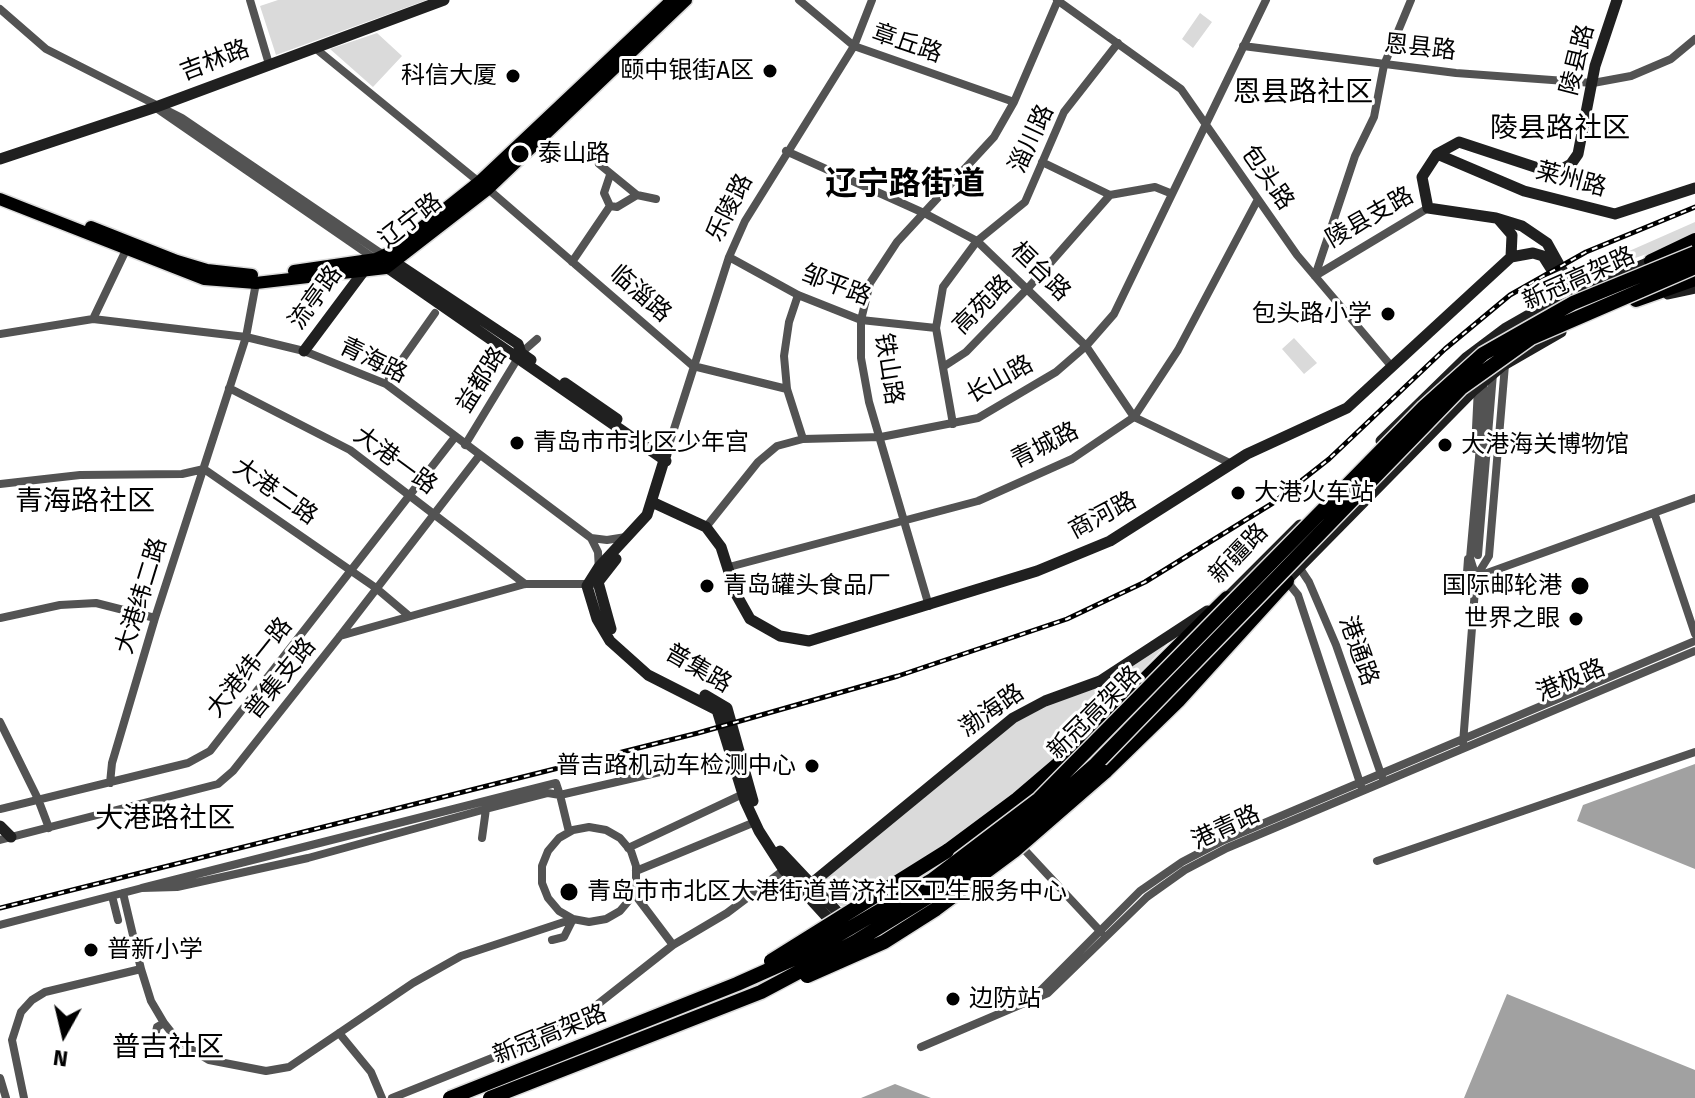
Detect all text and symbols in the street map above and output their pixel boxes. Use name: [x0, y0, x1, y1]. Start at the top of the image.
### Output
street label: 章丘路: [868, 19, 946, 69]
street label: 陵县路: [1555, 22, 1601, 98]
street label: 恩县路: [1383, 30, 1457, 66]
street label: 吉林路: [176, 35, 254, 87]
place label: 颐中银街A区: [620, 57, 754, 85]
place label: 科信大厦: [401, 62, 497, 90]
marker: 颐中银街A区: [761, 62, 779, 80]
marker: 科信大厦: [504, 67, 522, 85]
district label: 恩县路社区: [1233, 76, 1373, 110]
street label: 淄川路: [1004, 100, 1060, 178]
district label: 陵县路社区: [1490, 112, 1630, 146]
place label: 泰山路: [538, 140, 610, 168]
street label: 包头路: [1235, 140, 1299, 216]
marker: 泰山路: [509, 143, 531, 165]
street label: 莱州路: [1532, 157, 1610, 203]
district label: 辽宁路街道: [825, 166, 985, 204]
street label: 乐陵路: [701, 169, 759, 247]
street label: 陵县支路: [1321, 182, 1419, 254]
street label: 辽宁路: [374, 187, 448, 255]
street label: 桓台路: [1004, 237, 1076, 307]
street label: 新冠高架路: [1518, 241, 1640, 317]
street label: 流亭路: [283, 260, 349, 336]
street label: 临淄路: [603, 260, 677, 328]
street label: 邹平路: [797, 260, 875, 312]
street label: 高苑路: [947, 269, 1019, 341]
place label: 包头路小学: [1252, 300, 1372, 328]
marker: 包头路小学: [1379, 305, 1397, 323]
street label: 铁山路: [868, 331, 908, 407]
street label: 青海路: [334, 332, 412, 390]
street label: 益都路: [451, 342, 513, 418]
street label: 长山路: [962, 350, 1038, 410]
street label: 青城路: [1006, 417, 1084, 475]
street label: 大港一路: [348, 421, 442, 501]
place label: 青岛市市北区少年宫: [533, 429, 749, 457]
place label: 大港海关博物馆: [1461, 431, 1629, 459]
marker: 青岛市市北区少年宫: [508, 434, 526, 452]
marker: 大港海关博物馆: [1436, 436, 1454, 454]
street label: 大港二路: [227, 453, 323, 531]
place label: 大港火车站: [1254, 479, 1374, 507]
marker: 大港火车站: [1229, 484, 1247, 502]
district label: 青海路社区: [15, 485, 155, 519]
street label: 商河路: [1064, 486, 1142, 546]
street label: 新疆路: [1204, 518, 1274, 590]
street label: 大港纬二路: [111, 534, 173, 658]
place label: 青岛罐头食品厂: [723, 572, 891, 600]
place label: 国际邮轮港: [1442, 572, 1562, 600]
marker: 国际邮轮港: [1569, 575, 1591, 597]
marker: 青岛罐头食品厂: [698, 577, 716, 595]
place label: 世界之眼: [1464, 605, 1560, 633]
marker: 世界之眼: [1567, 610, 1585, 628]
street label: 大港纬一路: [201, 612, 299, 724]
street label: 港通路: [1332, 612, 1384, 690]
street label: 普集支路: [240, 633, 322, 725]
street label: 普集路: [660, 639, 736, 699]
street label: 港极路: [1532, 654, 1610, 708]
street label: 新冠高架路: [1042, 660, 1148, 766]
street label: 渤海路: [954, 679, 1030, 743]
place label: 普吉路机动车检测中心: [556, 752, 796, 780]
marker: 普吉路机动车检测中心: [803, 757, 821, 775]
street label: 港青路: [1187, 800, 1265, 856]
district label: 大港路社区: [95, 802, 235, 836]
place label: 青岛市市北区大港街道普济社区卫生服务中心: [587, 878, 1067, 906]
marker: 青岛市市北区大港街道普济社区卫生服务中心: [558, 881, 580, 903]
place label: 普新小学: [107, 936, 203, 964]
marker: 普新小学: [82, 941, 100, 959]
place label: 边防站: [969, 985, 1041, 1013]
marker: 边防站: [944, 990, 962, 1008]
north arrow: [24, 994, 104, 1074]
street label: 新冠高架路: [489, 999, 611, 1071]
district label: 普吉社区: [112, 1031, 224, 1065]
text: N: [51, 1044, 70, 1073]

